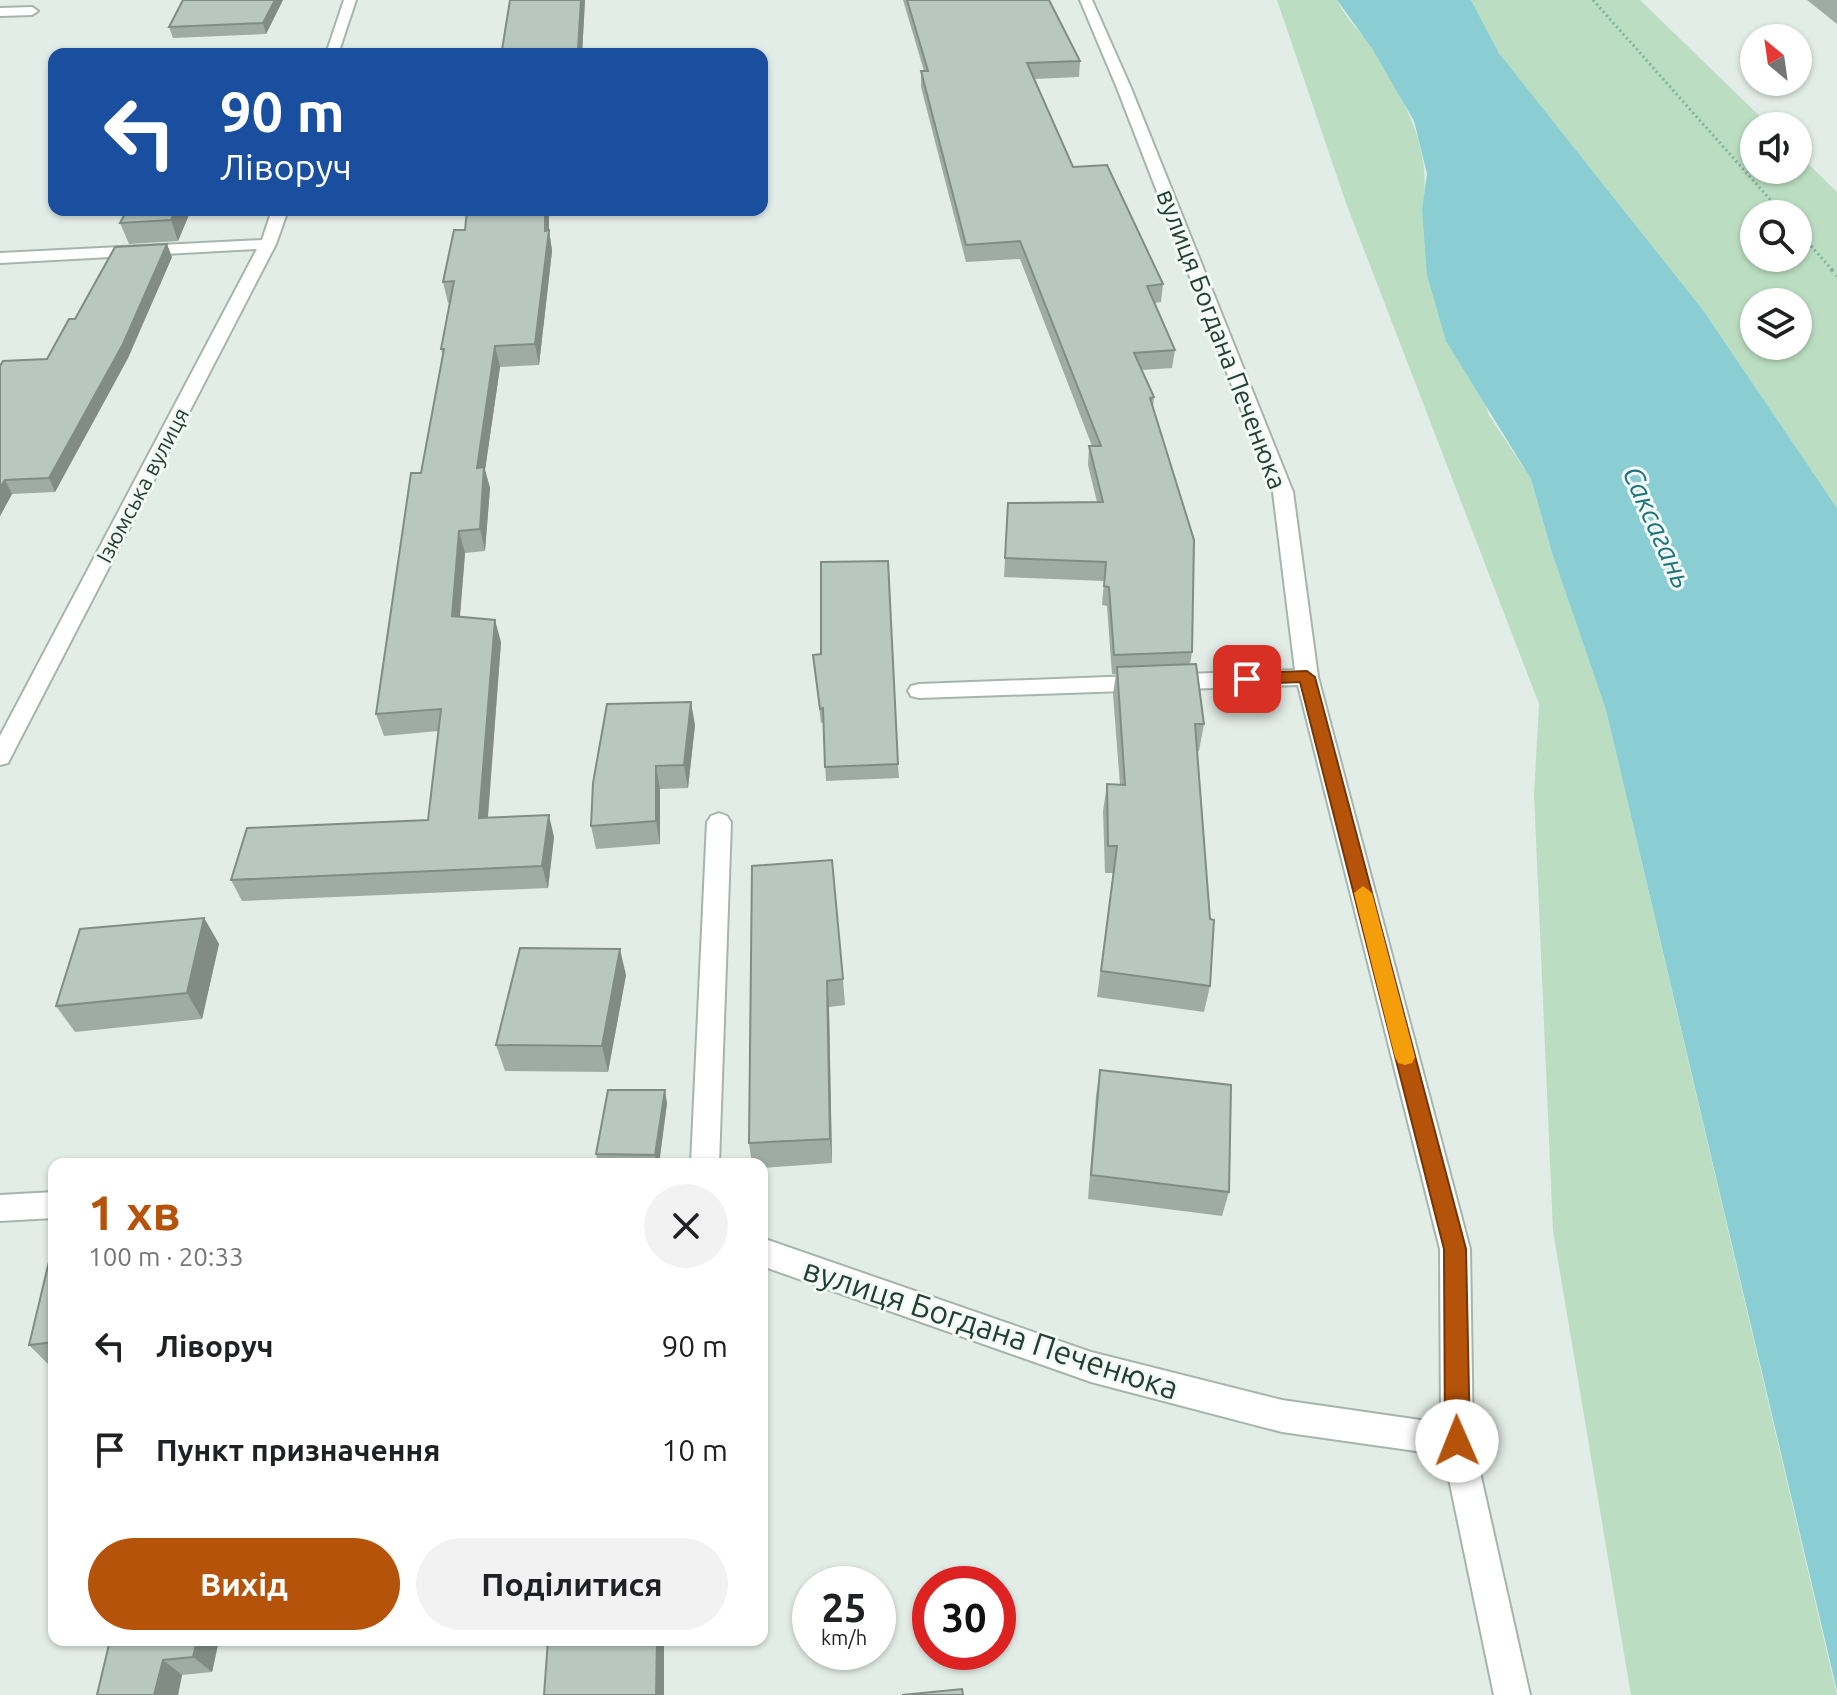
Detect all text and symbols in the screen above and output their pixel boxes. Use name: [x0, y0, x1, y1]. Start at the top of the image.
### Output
north arrow: [1740, 24, 1812, 96]
map controls: [1740, 24, 1812, 360]
icon: left: [88, 80, 192, 184]
text: 90 m: [220, 80, 345, 143]
button: sound: [1740, 112, 1812, 184]
text: Ліворуч: [220, 146, 352, 187]
street label: вулиця Богдана Печенюка: [1151, 185, 1293, 493]
button: search: [1740, 200, 1812, 272]
button: layers: [1740, 288, 1812, 360]
street label: Ізюмська вулиця: [91, 403, 193, 567]
water label: Саксагань: [1617, 461, 1699, 593]
pin: [1213, 645, 1281, 713]
icon: arrive: [1225, 657, 1269, 701]
button: close: [644, 1184, 728, 1268]
text: 1 хв: [88, 1185, 181, 1239]
text: 100 m · 20:33: [88, 1242, 244, 1271]
street label: вулиця Богдана Печенюка: [799, 1250, 1183, 1406]
icon: left: [88, 1324, 132, 1368]
text: Ліворуч: [156, 1329, 274, 1363]
text: 90 m: [661, 1329, 728, 1363]
position arrow: [1415, 1399, 1499, 1483]
icon: arrive: [88, 1428, 132, 1472]
text: Пункт призначення: [156, 1433, 440, 1467]
text: 10 m: [661, 1433, 728, 1467]
button: Вихід: [88, 1538, 400, 1630]
button: Поділитися: [416, 1538, 728, 1630]
speed limit sign: 30: [912, 1566, 1016, 1670]
text: 25: [821, 1585, 867, 1630]
text: km/h: [821, 1626, 867, 1649]

